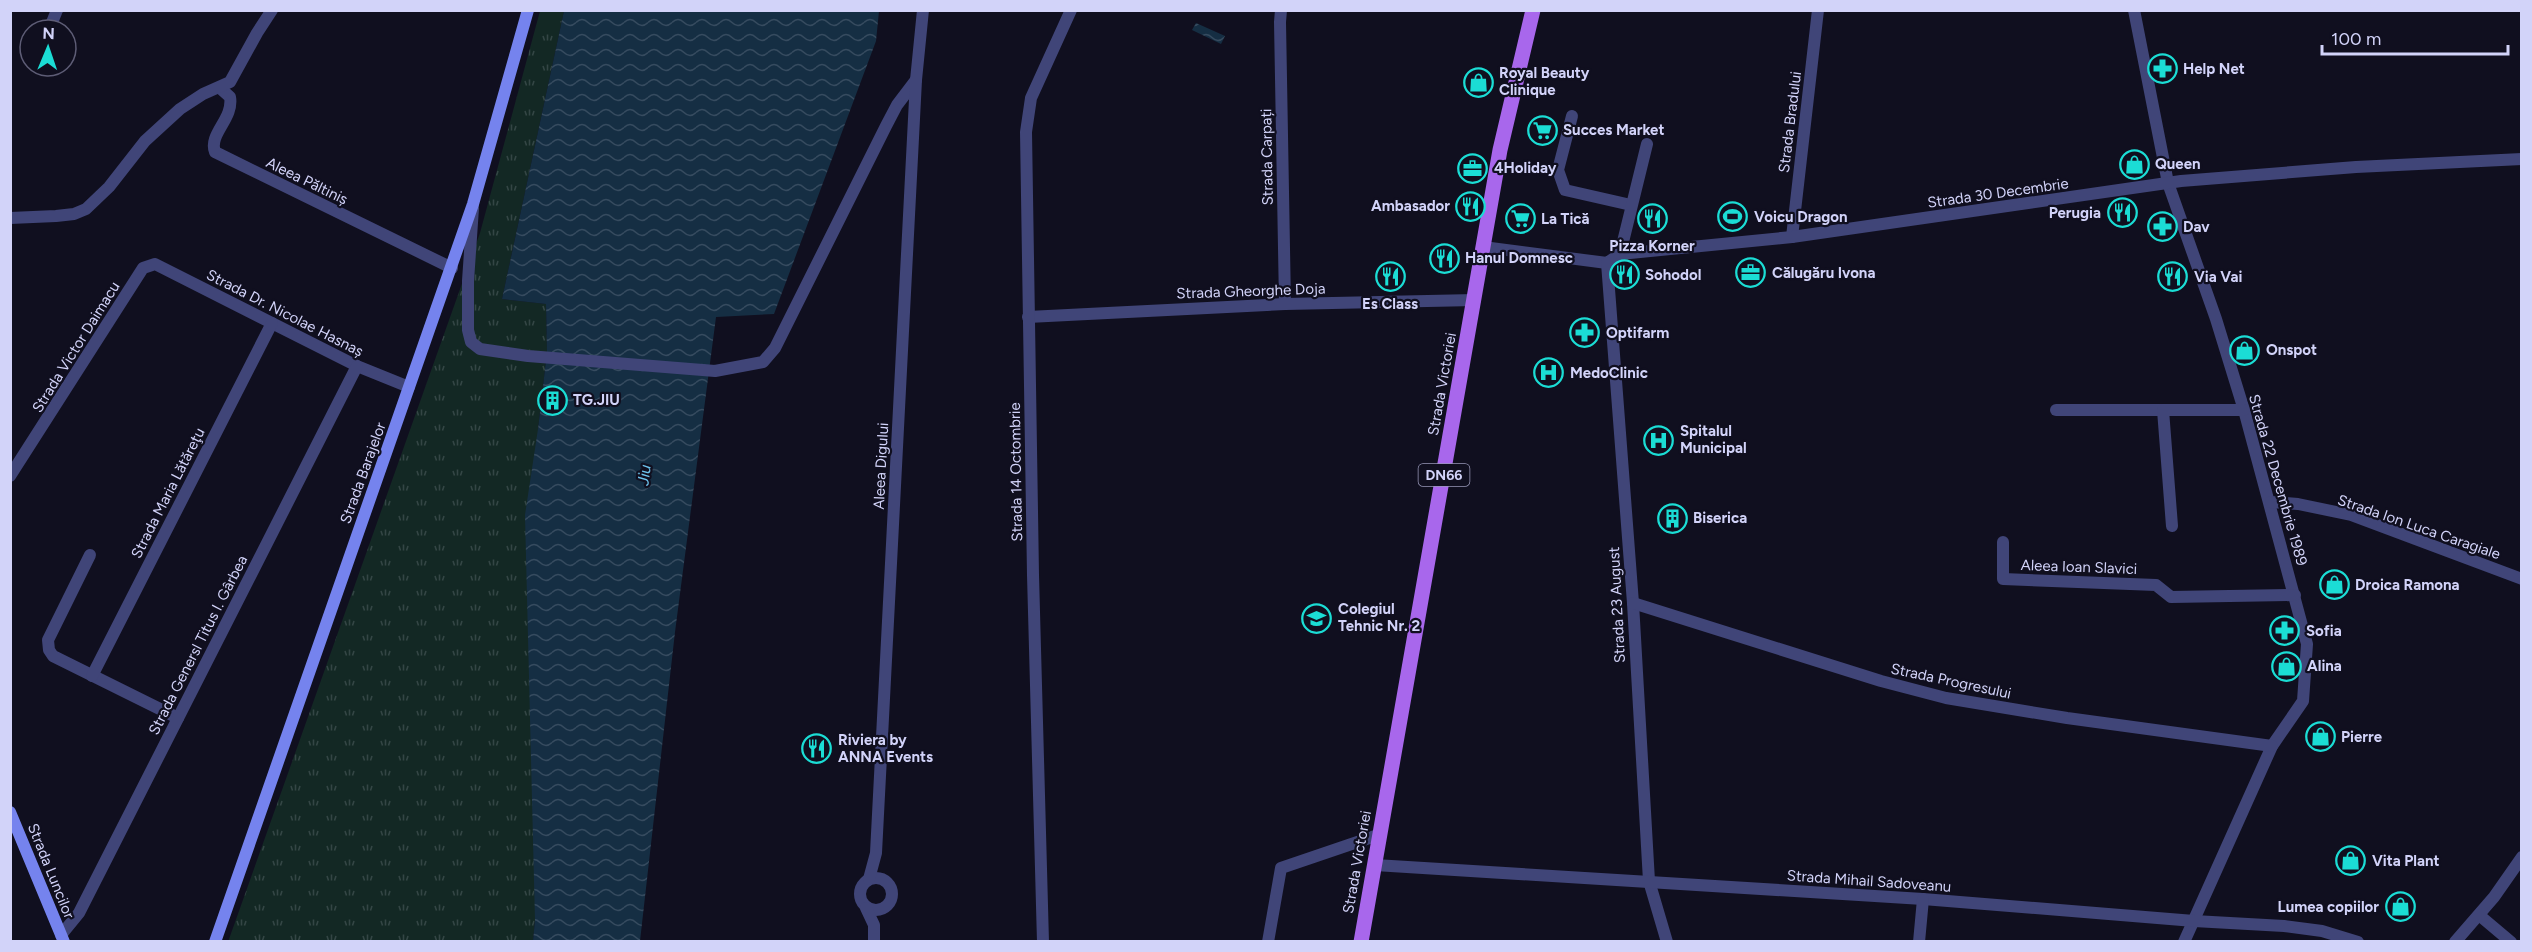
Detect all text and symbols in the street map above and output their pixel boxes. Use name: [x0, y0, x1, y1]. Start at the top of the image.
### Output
north arrow: [18, 18, 78, 78]
scale bar: [2322, 18, 2508, 56]
text: N: [42, 24, 55, 43]
text: 100 m: [2331, 28, 2381, 50]
pharmacy icon: Help Net: [2146, 53, 2178, 85]
place label: Help Net: [2183, 60, 2245, 78]
place label: Royal Beauty Clinique: [1499, 64, 1590, 99]
shop icon: Royal Beauty Clinique: [1462, 66, 1494, 98]
street label: Strada Bradului: [1775, 70, 1805, 174]
street label: Strada Carpați: [1257, 108, 1277, 206]
supermarket icon: Succes Market: [1526, 114, 1558, 146]
place label: Succes Market: [1563, 121, 1664, 139]
shop icon: Queen: [2118, 148, 2150, 180]
office icon: 4Holiday: [1457, 152, 1489, 184]
street label: Aleea Păltiniș: [263, 153, 351, 209]
place label: Queen: [2155, 155, 2201, 173]
place label: 4Holiday: [1494, 159, 1557, 177]
street label: Strada 30 Decembrie: [1926, 174, 2070, 212]
restaurant icon: Ambasador: [1455, 190, 1487, 222]
place label: Ambasador: [1371, 197, 1450, 215]
restaurant icon: Perugia: [2106, 197, 2138, 229]
sports icon: Voicu Dragon: [1717, 201, 1749, 233]
supermarket icon: La Tică: [1504, 203, 1536, 235]
restaurant icon: Pizza Korner: [1636, 203, 1668, 235]
place label: Perugia: [2049, 204, 2101, 222]
place label: Voicu Dragon: [1754, 208, 1848, 226]
place label: La Tică: [1541, 210, 1590, 228]
pharmacy icon: Dav: [2146, 211, 2178, 243]
place label: Dav: [2183, 218, 2210, 236]
place label: Pizza Korner: [1609, 237, 1695, 255]
restaurant icon: Hanul Domnesc: [1428, 242, 1460, 274]
place label: Hanul Domnesc: [1465, 249, 1573, 267]
office icon: Călugăru Ivona: [1735, 257, 1767, 289]
restaurant icon: Sohodol: [1608, 259, 1640, 291]
restaurant icon: Es Class: [1374, 261, 1406, 293]
restaurant icon: Via Vai: [2157, 261, 2189, 293]
place label: Călugăru Ivona: [1772, 264, 1875, 282]
street label: Strada Dr. Nicolae Hasnaș: [204, 266, 366, 360]
place label: Sohodol: [1645, 266, 1701, 284]
place label: Via Vai: [2194, 268, 2243, 286]
street label: Strada Victor Daimacu: [28, 278, 124, 416]
street label: Strada Gheorghe Doja: [1176, 279, 1326, 303]
place label: Es Class: [1362, 295, 1418, 313]
pharmacy icon: Optifarm: [1569, 317, 1601, 349]
place label: Optifarm: [1606, 324, 1669, 342]
street label: Strada Victoriei: [1424, 331, 1460, 437]
shop icon: Onspot: [2229, 334, 2261, 366]
place label: Onspot: [2266, 341, 2317, 359]
hospital icon: MedoClinic: [1533, 357, 1565, 389]
place label: MedoClinic: [1570, 364, 1648, 382]
building icon: TG.JIU: [536, 384, 568, 416]
place label: TG.JIU: [573, 391, 620, 409]
street label: Strada 22 Decembrie 1989: [2245, 392, 2311, 568]
street label: Strada 14 Octombrie: [1006, 402, 1026, 542]
street label: Strada Barajelor: [336, 420, 390, 526]
street label: Aleea Digului: [870, 422, 892, 510]
place label: Spitalul Municipal: [1680, 422, 1747, 457]
hospital icon: Spitalul Municipal: [1643, 424, 1675, 456]
street label: Strada Maria Lătăreţu: [127, 425, 209, 561]
water label: Jiu: [633, 463, 655, 488]
road number: DN66: [1418, 464, 1470, 486]
street label: Strada Ion Luca Caragiale: [2335, 491, 2503, 563]
building icon: Biserica: [1656, 502, 1688, 534]
place label: Biserica: [1693, 509, 1747, 527]
street label: Strada 23 August: [1605, 546, 1629, 664]
street label: Strada Genersl Titus I. Gârbea: [145, 552, 251, 738]
street label: Aleea Ioan Slavici: [2020, 556, 2138, 578]
shop icon: Droica Ramona: [2318, 569, 2350, 601]
place label: Droica Ramona: [2355, 576, 2460, 594]
place label: Colegiul Tehnic Nr. 2: [1338, 600, 1420, 635]
school or university icon: Colegiul Tehnic Nr. 2: [1301, 602, 1333, 634]
pharmacy icon: Sofia: [2269, 615, 2301, 647]
place label: Sofia: [2306, 622, 2342, 640]
shop icon: Alina: [2270, 650, 2302, 682]
place label: Alina: [2307, 657, 2342, 675]
street label: Strada Progresului: [1889, 659, 2013, 703]
shop icon: Pierre: [2304, 721, 2336, 753]
place label: Pierre: [2341, 728, 2383, 746]
place label: Riviera by ANNA Events: [838, 731, 933, 766]
restaurant icon: Riviera by ANNA Events: [801, 733, 833, 765]
street label: Strada Victoriei: [1339, 809, 1375, 915]
street label: Strada Luncilor: [24, 821, 78, 921]
shop icon: Vita Plant: [2335, 845, 2367, 877]
place label: Vita Plant: [2372, 852, 2440, 870]
street label: Strada Mihail Sadoveanu: [1786, 866, 1952, 896]
shop icon: Lumea copiilor: [2384, 891, 2416, 923]
place label: Lumea copiilor: [2278, 898, 2379, 916]

